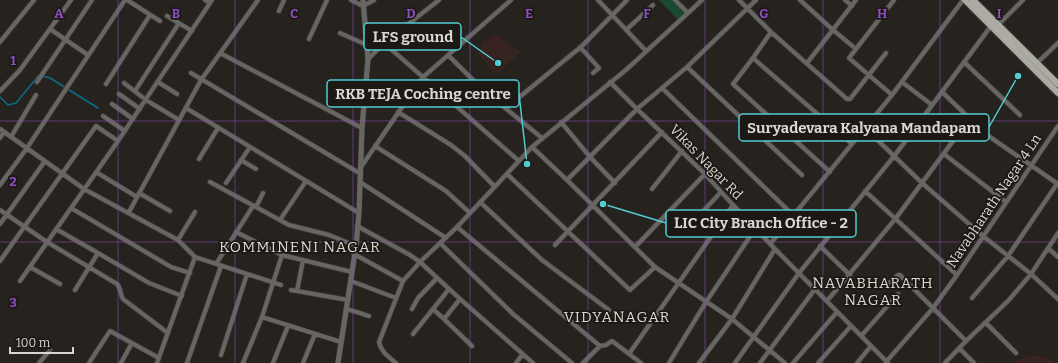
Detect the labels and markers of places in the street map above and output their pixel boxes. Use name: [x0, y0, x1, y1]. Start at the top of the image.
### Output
callout: LFS ground: [364, 23, 461, 50]
callout: RKB TEJA Coching centre: [327, 80, 519, 107]
callout: Suryadevara Kalyana Mandapam: [739, 114, 989, 141]
callout: LIC City Branch Office - 2: [666, 210, 856, 237]

